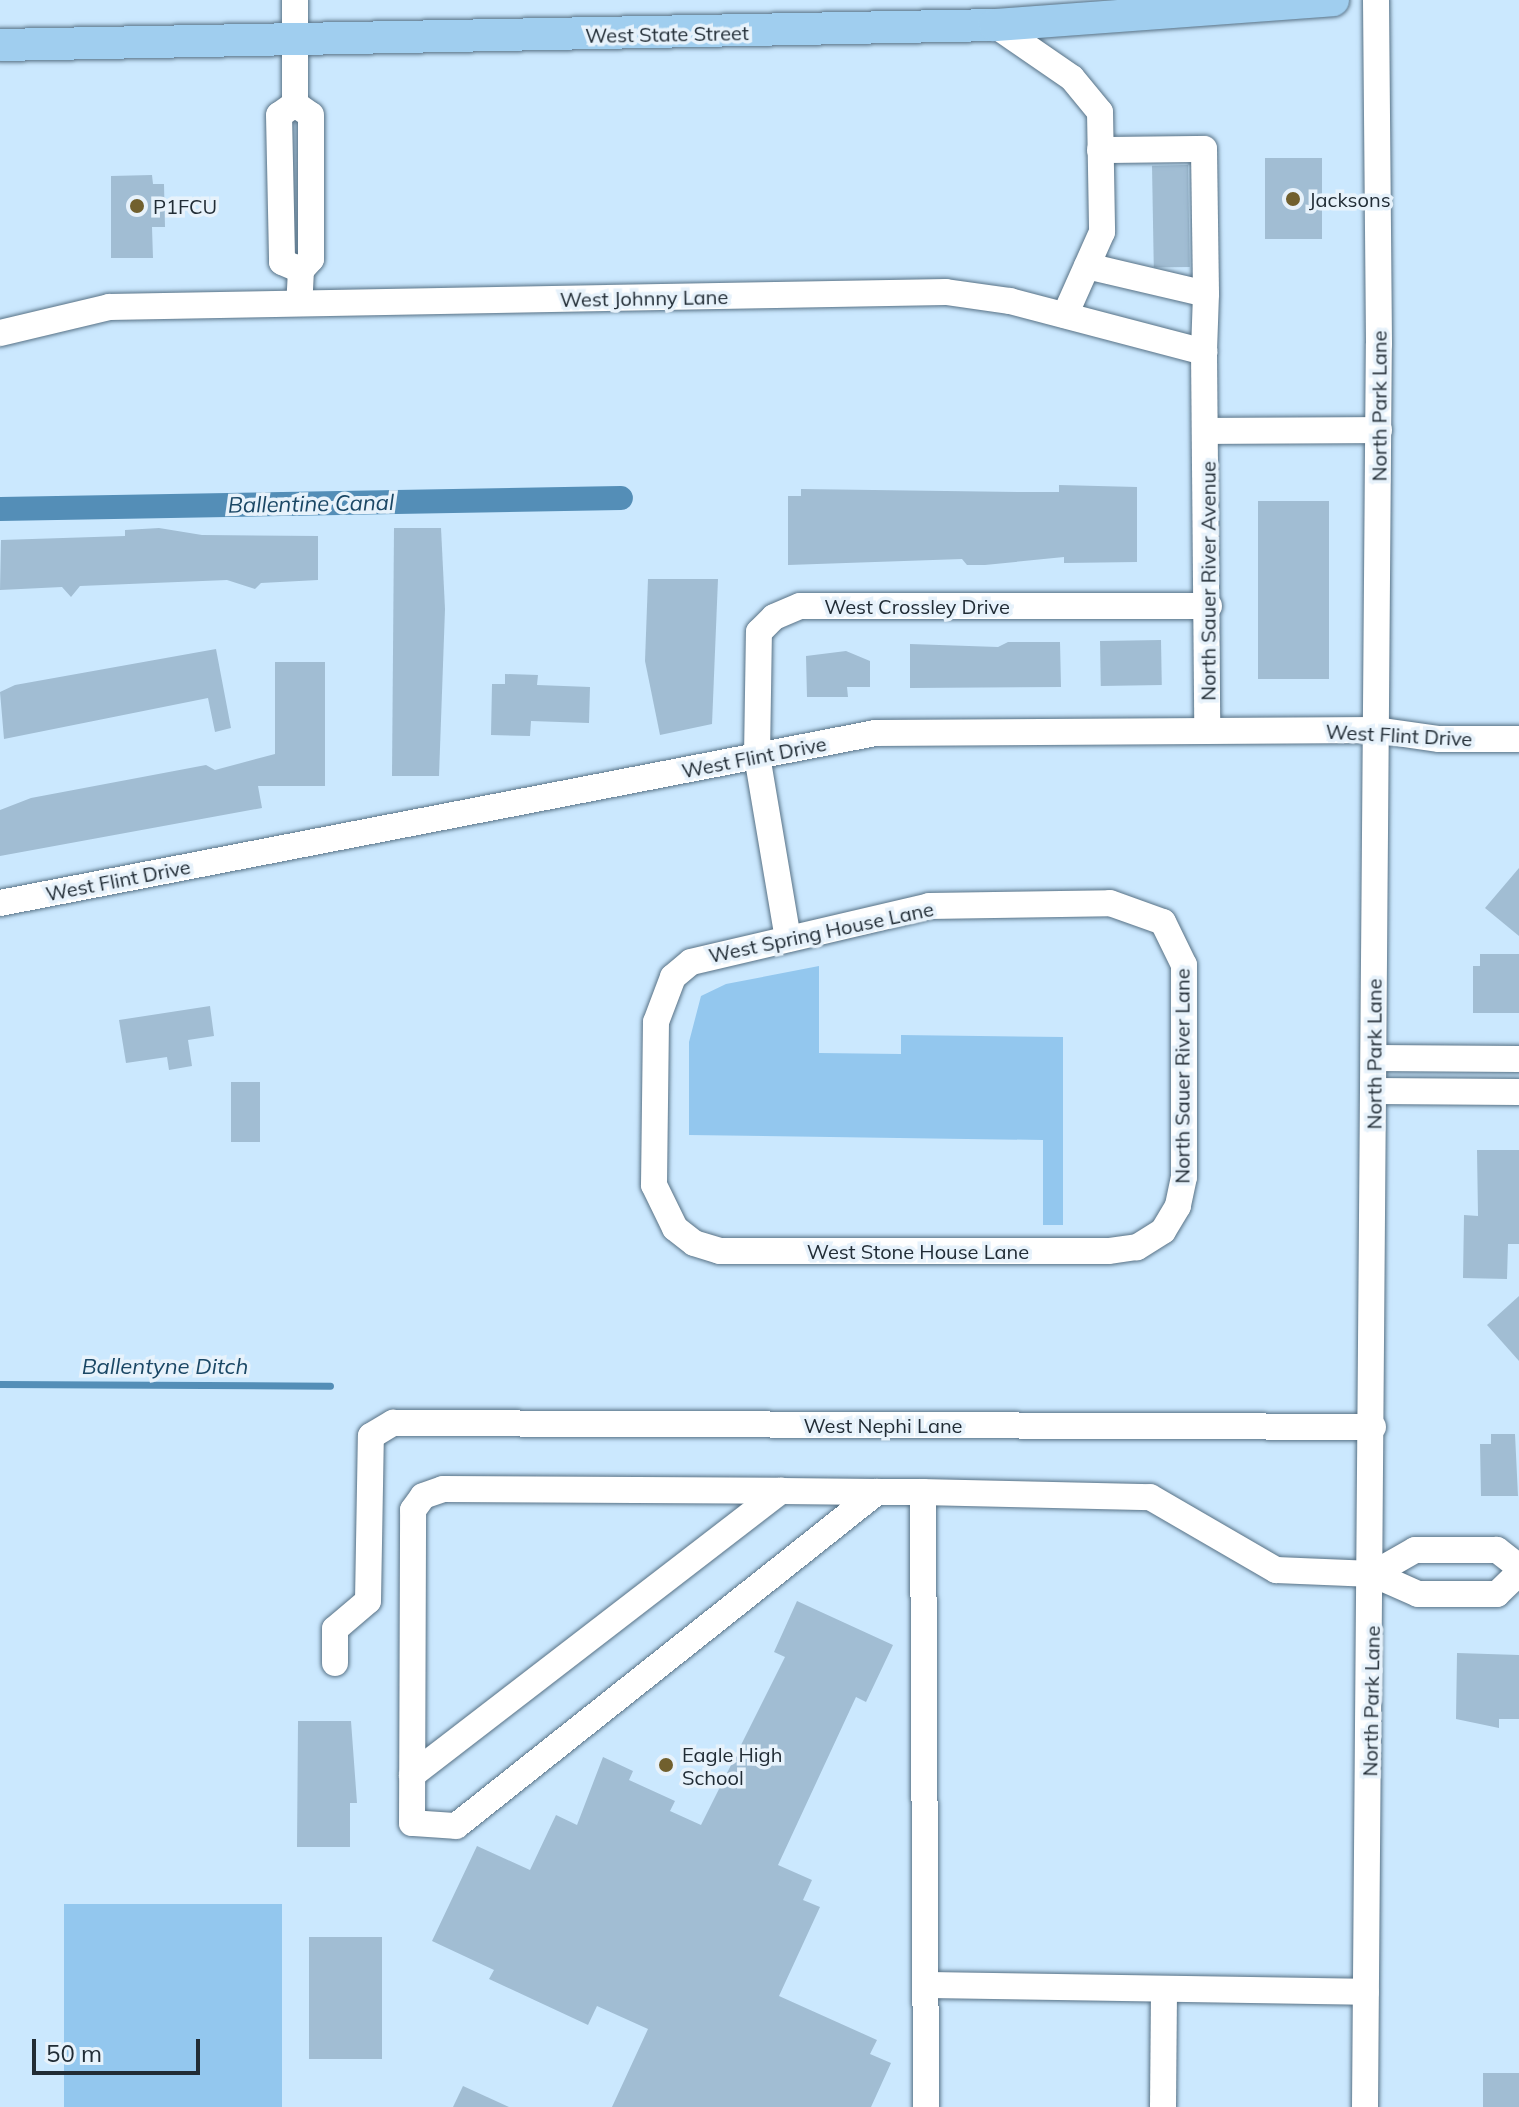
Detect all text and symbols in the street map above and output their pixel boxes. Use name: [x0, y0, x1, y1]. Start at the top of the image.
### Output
street label: West State Street: [585, 21, 749, 47]
place label: Jacksons: [1309, 187, 1391, 211]
marker: Jacksons: [1284, 190, 1302, 208]
place label: P1FCU: [153, 194, 217, 218]
marker: P1FCU: [128, 197, 146, 215]
street label: West Johnny Lane: [560, 285, 728, 311]
street label: North Park Lane: [1367, 331, 1391, 481]
street label: North Sauer River Avenue: [1196, 461, 1220, 701]
water label: Ballentine Canal: [228, 489, 394, 519]
street label: West Crossley Drive: [824, 594, 1010, 618]
street label: West Flint Drive: [1325, 719, 1473, 751]
street label: West Flint Drive: [680, 731, 828, 783]
street label: West Flint Drive: [44, 854, 192, 906]
street label: West Spring House Lane: [706, 896, 936, 968]
street label: North Sauer River Lane: [1170, 968, 1194, 1184]
street label: North Park Lane: [1362, 979, 1386, 1129]
street label: West Stone House Lane: [807, 1239, 1029, 1263]
water label: Ballentyne Ditch: [82, 1354, 248, 1380]
street label: West Nephi Lane: [803, 1413, 963, 1437]
street label: North Park Lane: [1358, 1625, 1384, 1777]
place label: Eagle High School: [682, 1742, 782, 1789]
marker: Eagle High School: [657, 1756, 675, 1774]
scale bar: [36, 2023, 204, 2073]
text: 50 m: [46, 2038, 102, 2068]

